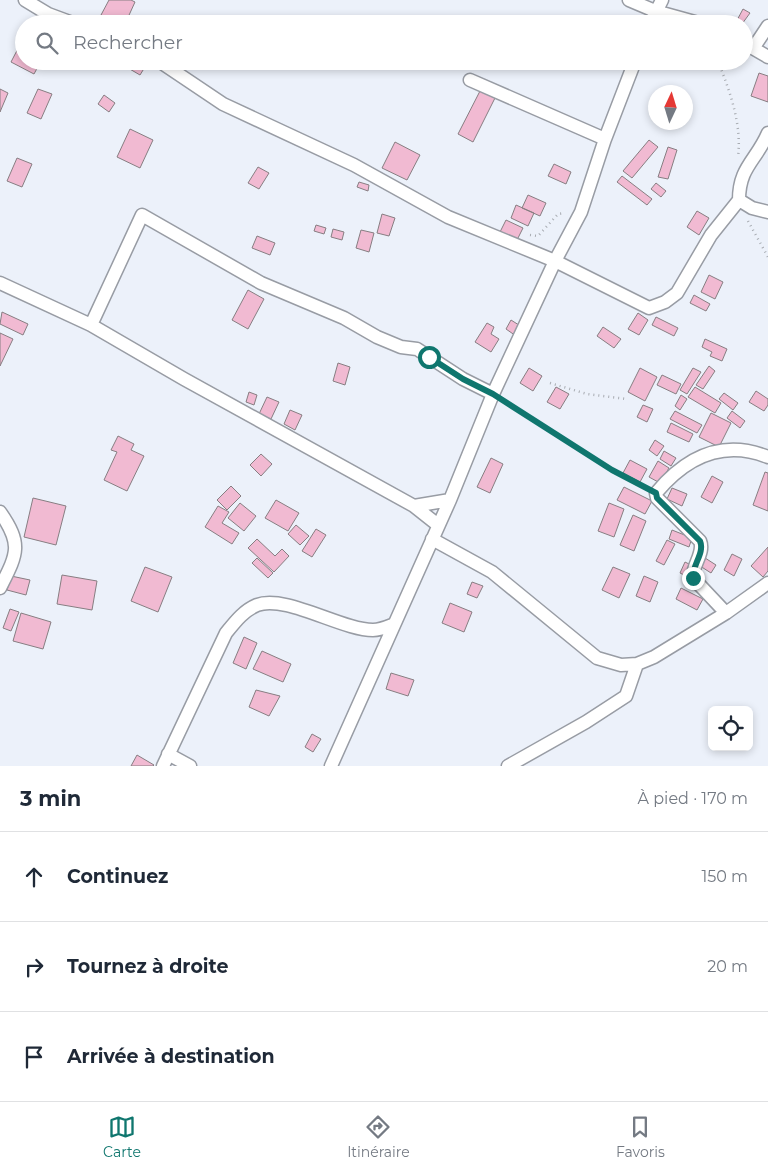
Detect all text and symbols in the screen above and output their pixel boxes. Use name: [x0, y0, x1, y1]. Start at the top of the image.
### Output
search box: [15, 15, 753, 70]
icon: search: [33, 29, 61, 57]
text: Rechercher: [73, 31, 183, 54]
north arrow: [648, 85, 693, 130]
route start: [418, 346, 441, 369]
route end: [682, 567, 705, 590]
map controls: [708, 706, 753, 751]
button: locate: [708, 706, 753, 751]
text: 3 min: [20, 786, 81, 811]
text: À pied · 170 m: [638, 789, 748, 808]
icon: ahead: [20, 863, 48, 891]
text: Continuez: [67, 865, 168, 888]
text: 150 m: [701, 867, 748, 886]
icon: right: [20, 953, 48, 981]
text: Tournez à droite: [67, 955, 228, 978]
text: 20 m: [707, 957, 748, 976]
icon: arrive: [20, 1043, 48, 1071]
text: Arrivée à destination: [67, 1045, 275, 1068]
tab: Carte: [103, 1113, 141, 1161]
tab: Itinéraire: [347, 1113, 410, 1161]
tab: Favoris: [616, 1113, 665, 1161]

